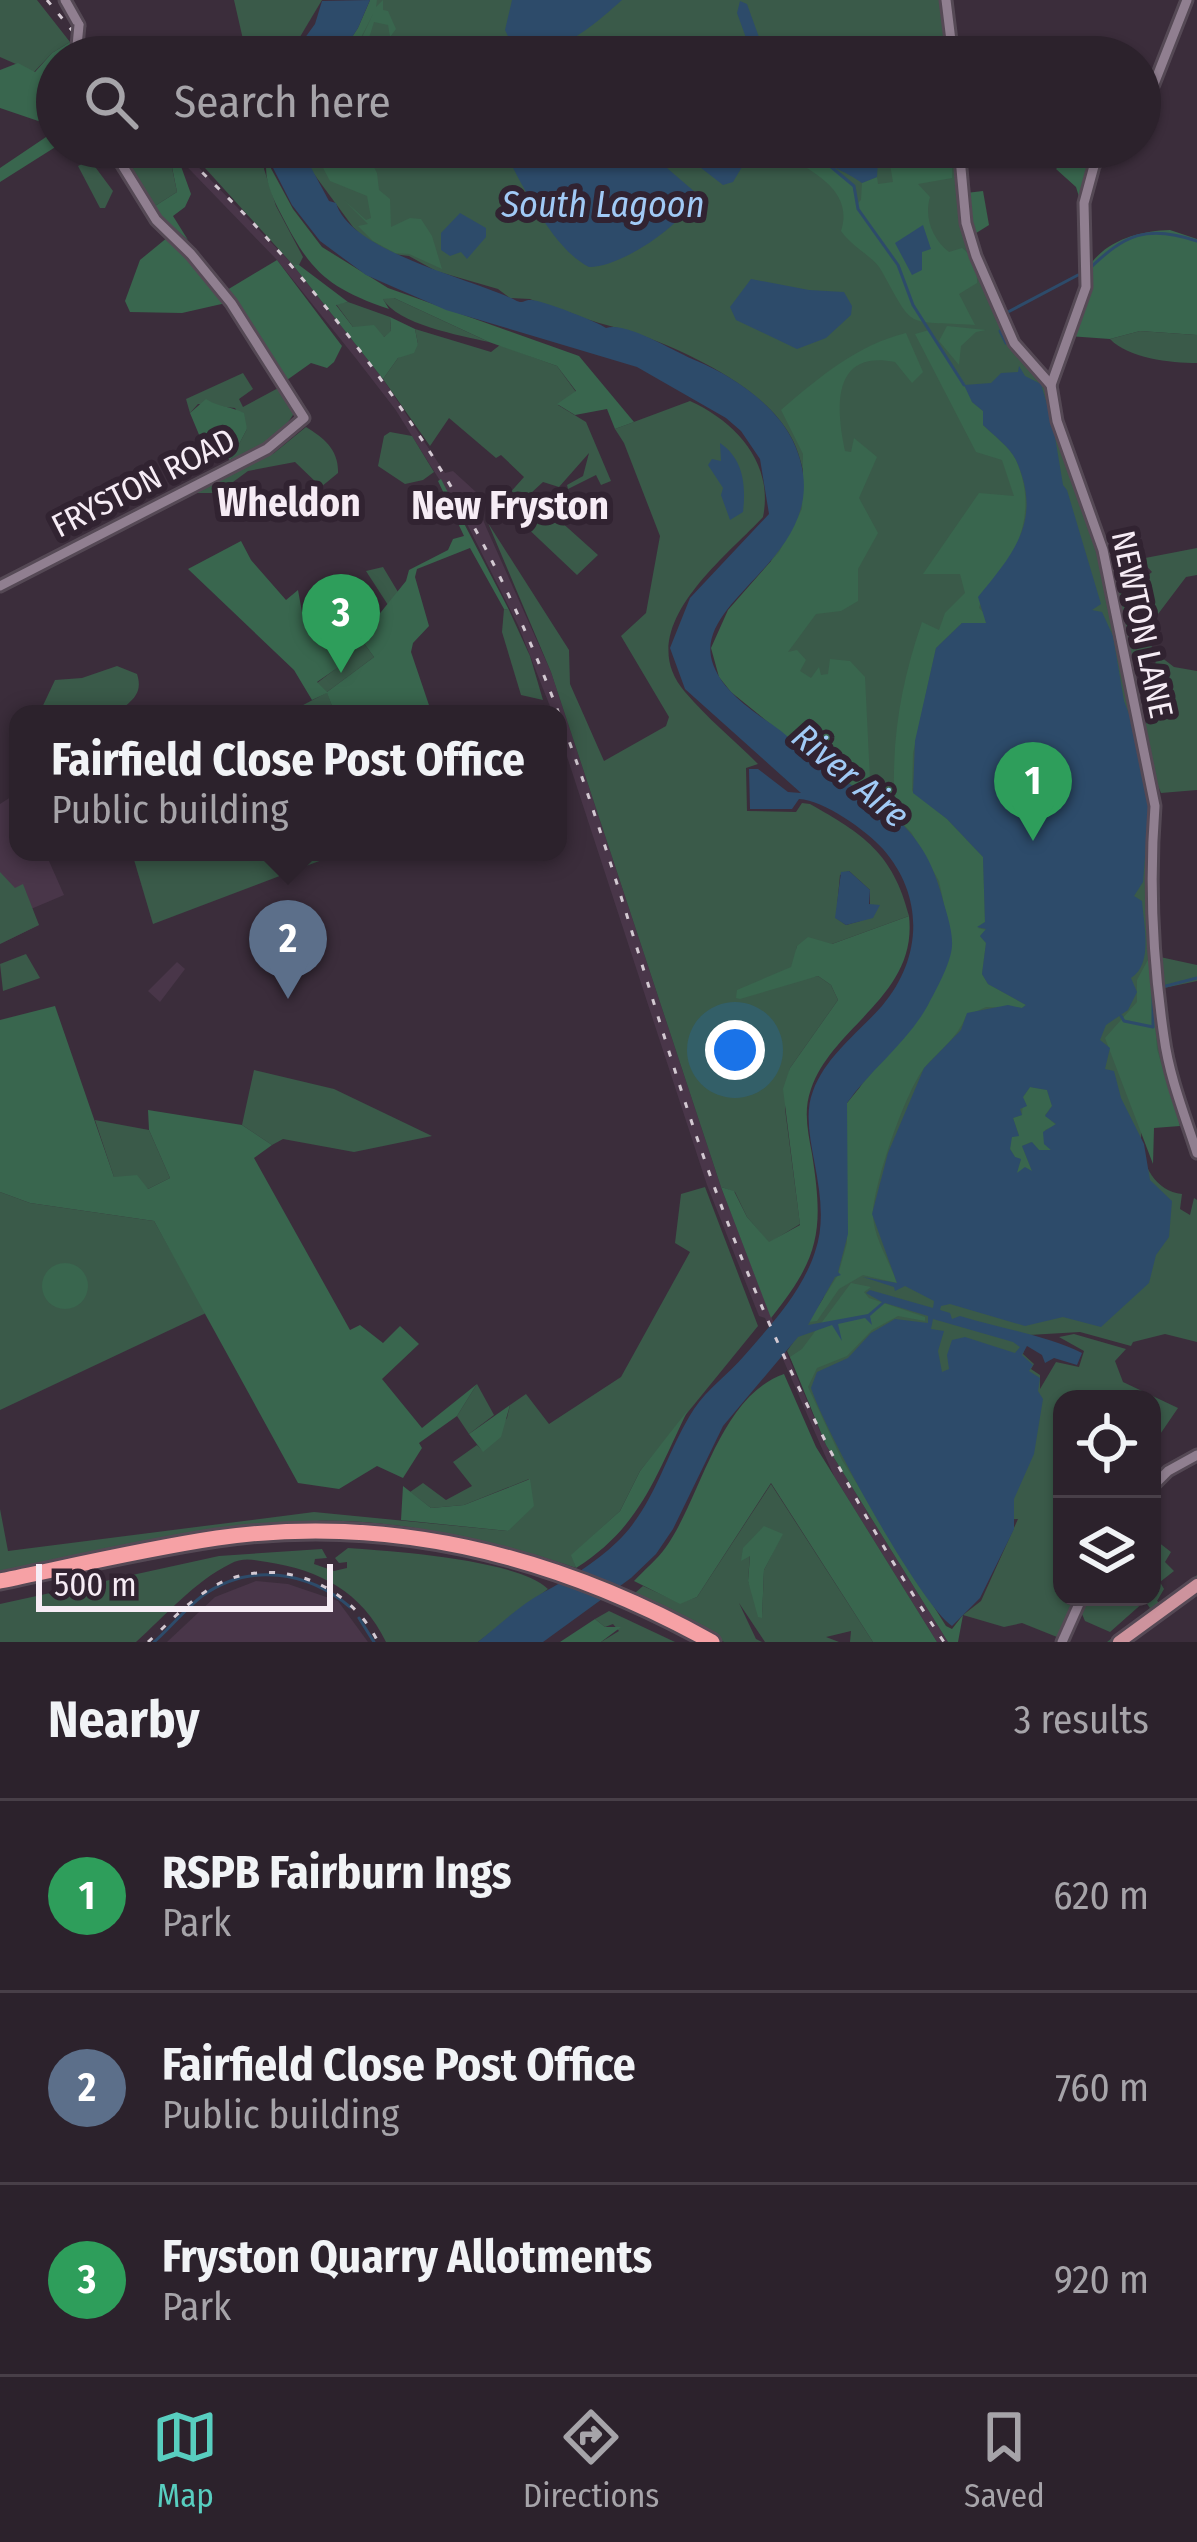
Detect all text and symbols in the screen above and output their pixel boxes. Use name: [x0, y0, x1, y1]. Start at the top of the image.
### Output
search box: [36, 36, 1161, 168]
icon: search: [78, 69, 144, 135]
text: Search here: [174, 75, 391, 129]
water label: South Lagoon: [500, 183, 705, 227]
street label: FRYSTON ROAD: [45, 420, 242, 546]
district label: Wheldon: [217, 480, 361, 526]
district label: New Fryston: [411, 483, 609, 529]
street label: NEWTON LANE: [1103, 527, 1181, 721]
pin: 3: [302, 574, 380, 673]
popup: [9, 705, 567, 861]
water label: River Aire: [783, 714, 918, 837]
text: Fairfield Close Post Office: [51, 733, 525, 787]
pin: 1: [994, 742, 1072, 841]
text: Public building: [51, 787, 288, 833]
pin: 2: [249, 900, 327, 999]
your location: [705, 1020, 765, 1080]
map controls: [1053, 1390, 1161, 1606]
button: locate: [1053, 1390, 1161, 1498]
button: layers: [1053, 1498, 1161, 1606]
scale bar: [36, 1558, 333, 1611]
text: 500 m: [54, 1565, 137, 1605]
text: Nearby: [48, 1689, 200, 1751]
text: 3 results: [1014, 1697, 1149, 1743]
text: RSPB Fairburn Ings: [162, 1846, 511, 1900]
text: 1: [79, 1873, 95, 1919]
text: 620 m: [1053, 1873, 1149, 1919]
text: Park: [162, 1900, 231, 1946]
text: Fairfield Close Post Office: [162, 2038, 636, 2092]
text: 2: [78, 2065, 96, 2111]
text: 760 m: [1055, 2065, 1149, 2111]
text: Public building: [162, 2092, 399, 2138]
text: Fryston Quarry Allotments: [162, 2230, 652, 2284]
text: 3: [78, 2257, 96, 2303]
text: 920 m: [1054, 2257, 1149, 2303]
text: Park: [162, 2284, 231, 2330]
tab: Map: [152, 2404, 218, 2516]
tab: Directions: [523, 2404, 659, 2516]
tab: Saved: [964, 2404, 1045, 2516]

